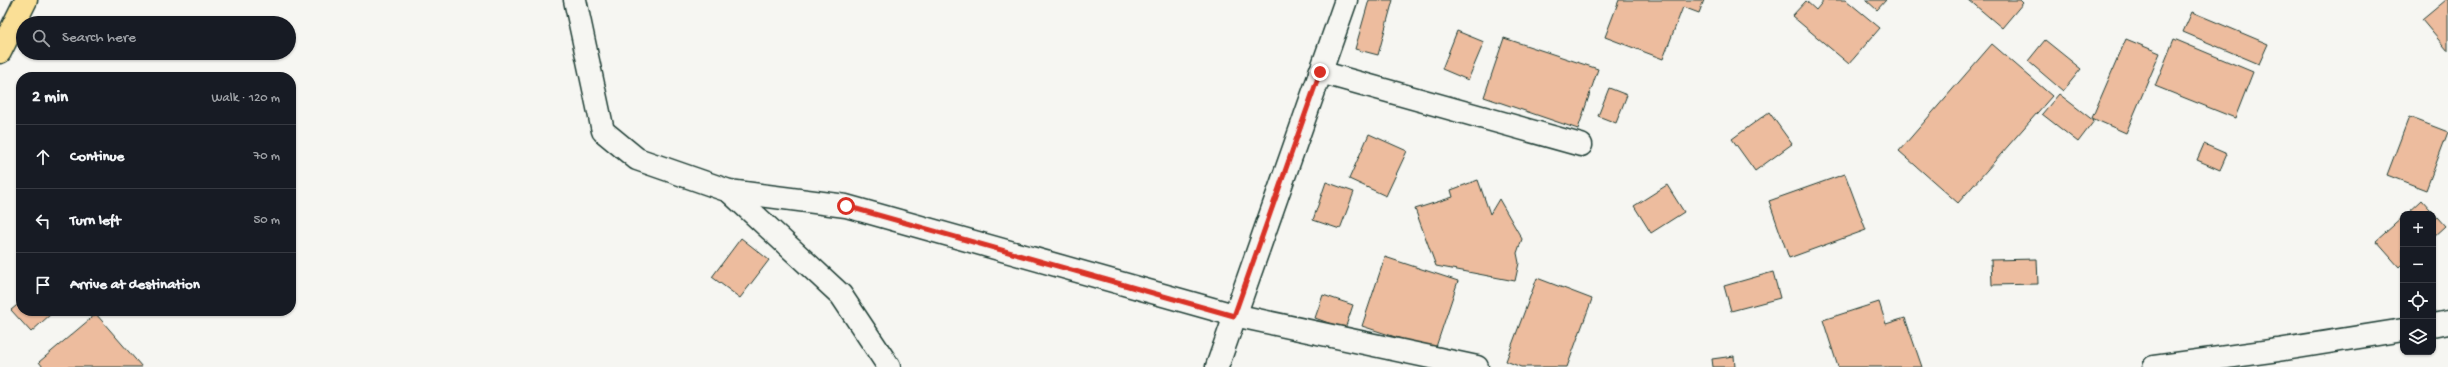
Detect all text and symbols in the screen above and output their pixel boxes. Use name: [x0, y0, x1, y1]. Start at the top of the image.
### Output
search box: [16, 16, 296, 60]
icon: search: [30, 27, 52, 49]
text: Search here: [62, 29, 136, 47]
route end: [1311, 63, 1329, 81]
text: 2 min: [32, 88, 68, 108]
text: Walk · 120 m: [212, 91, 280, 106]
icon: ahead: [32, 146, 54, 168]
text: Continue: [70, 148, 124, 166]
text: 70 m: [254, 149, 280, 164]
route start: [837, 197, 855, 215]
icon: left: [32, 210, 54, 232]
map controls: [2400, 211, 2436, 355]
button: +: [2400, 211, 2436, 247]
text: Turn left: [70, 212, 121, 230]
text: 50 m: [253, 213, 280, 228]
button: −: [2400, 247, 2436, 283]
icon: arrive: [32, 274, 54, 296]
text: Arrive at destination: [70, 276, 200, 294]
button: locate: [2400, 283, 2436, 319]
button: layers: [2400, 319, 2436, 355]

